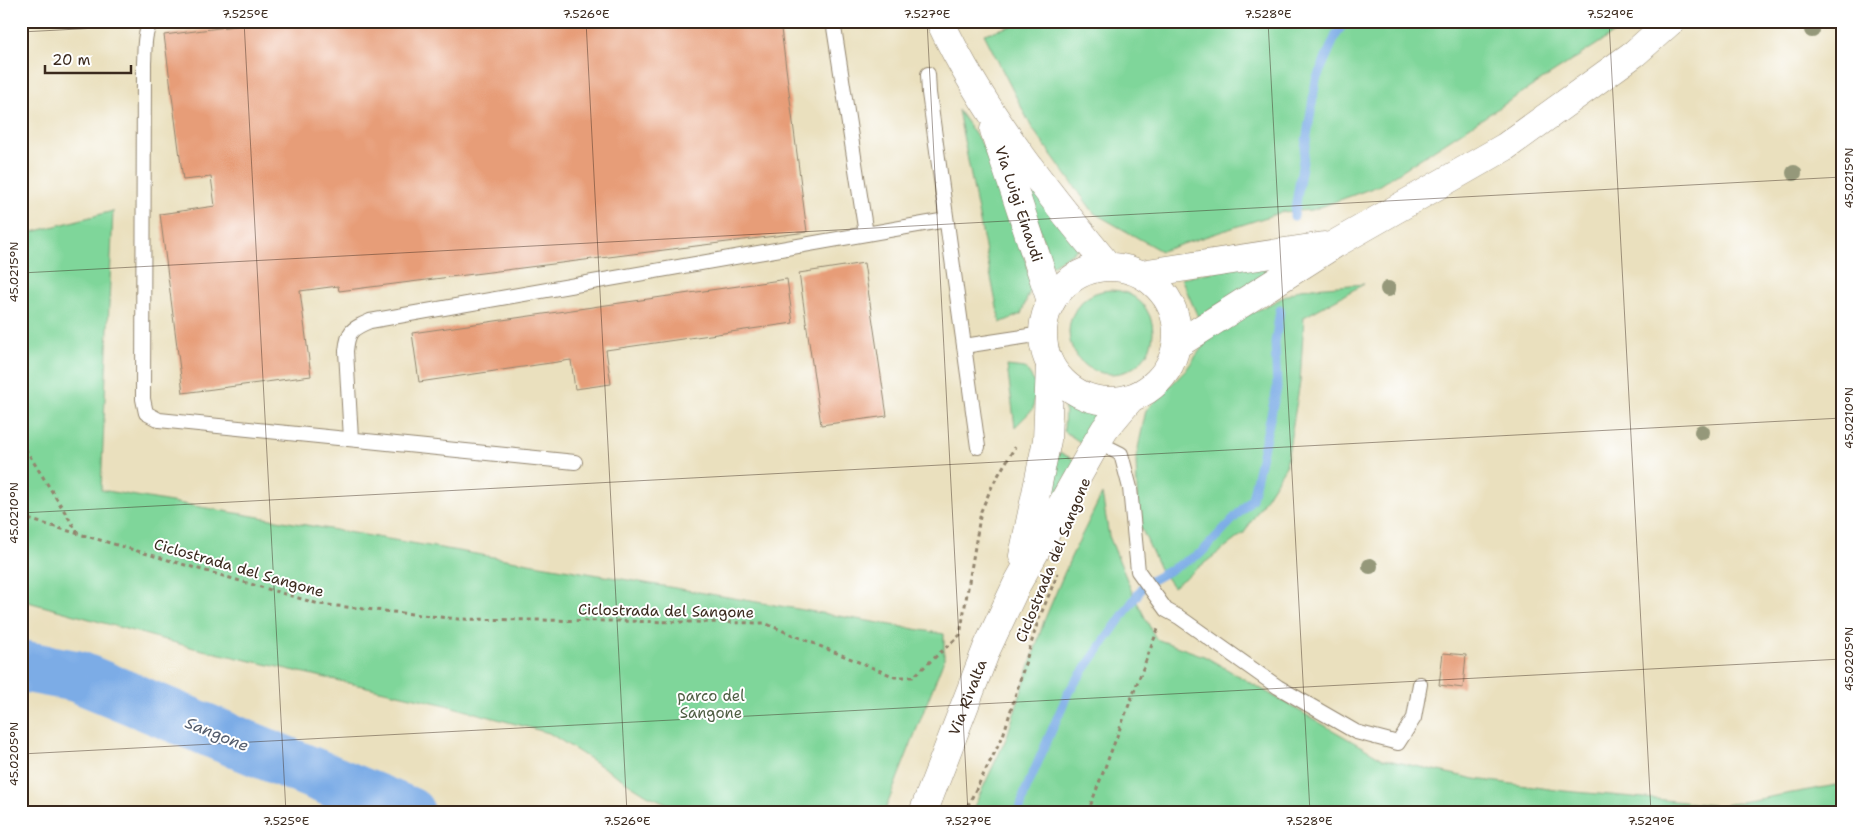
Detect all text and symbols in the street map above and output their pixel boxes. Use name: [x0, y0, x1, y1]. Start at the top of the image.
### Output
text: 7.525°E: [222, 6, 268, 22]
text: 7.526°E: [562, 6, 610, 22]
text: 7.527°E: [904, 6, 950, 22]
text: 7.528°E: [1244, 6, 1292, 22]
text: 7.529°E: [1587, 6, 1634, 22]
scale bar: [45, 42, 131, 74]
text: 20 m: [52, 50, 91, 70]
street label: Via Luigi Einaudi: [990, 143, 1047, 265]
text: 45.0215°N: [1841, 148, 1857, 208]
text: 45.0215°N: [6, 242, 22, 302]
text: 45.0210°N: [1841, 387, 1857, 449]
street label: Ciclostrada del Sangone: [1011, 475, 1095, 645]
text: 45.0210°N: [6, 482, 22, 544]
street label: Ciclostrada del Sangone: [152, 534, 326, 602]
street label: Ciclostrada del Sangone: [578, 599, 754, 623]
text: 45.0205°N: [1841, 627, 1857, 691]
street label: Via Rivalta: [944, 656, 992, 738]
park label: parco del Sangone: [677, 686, 745, 723]
water label: Sangone: [182, 712, 252, 756]
text: 45.0205°N: [6, 722, 22, 786]
text: 7.525°E: [263, 813, 309, 829]
text: 7.526°E: [603, 813, 651, 829]
text: 7.527°E: [945, 813, 991, 829]
text: 7.528°E: [1285, 813, 1333, 829]
text: 7.529°E: [1628, 813, 1675, 829]

